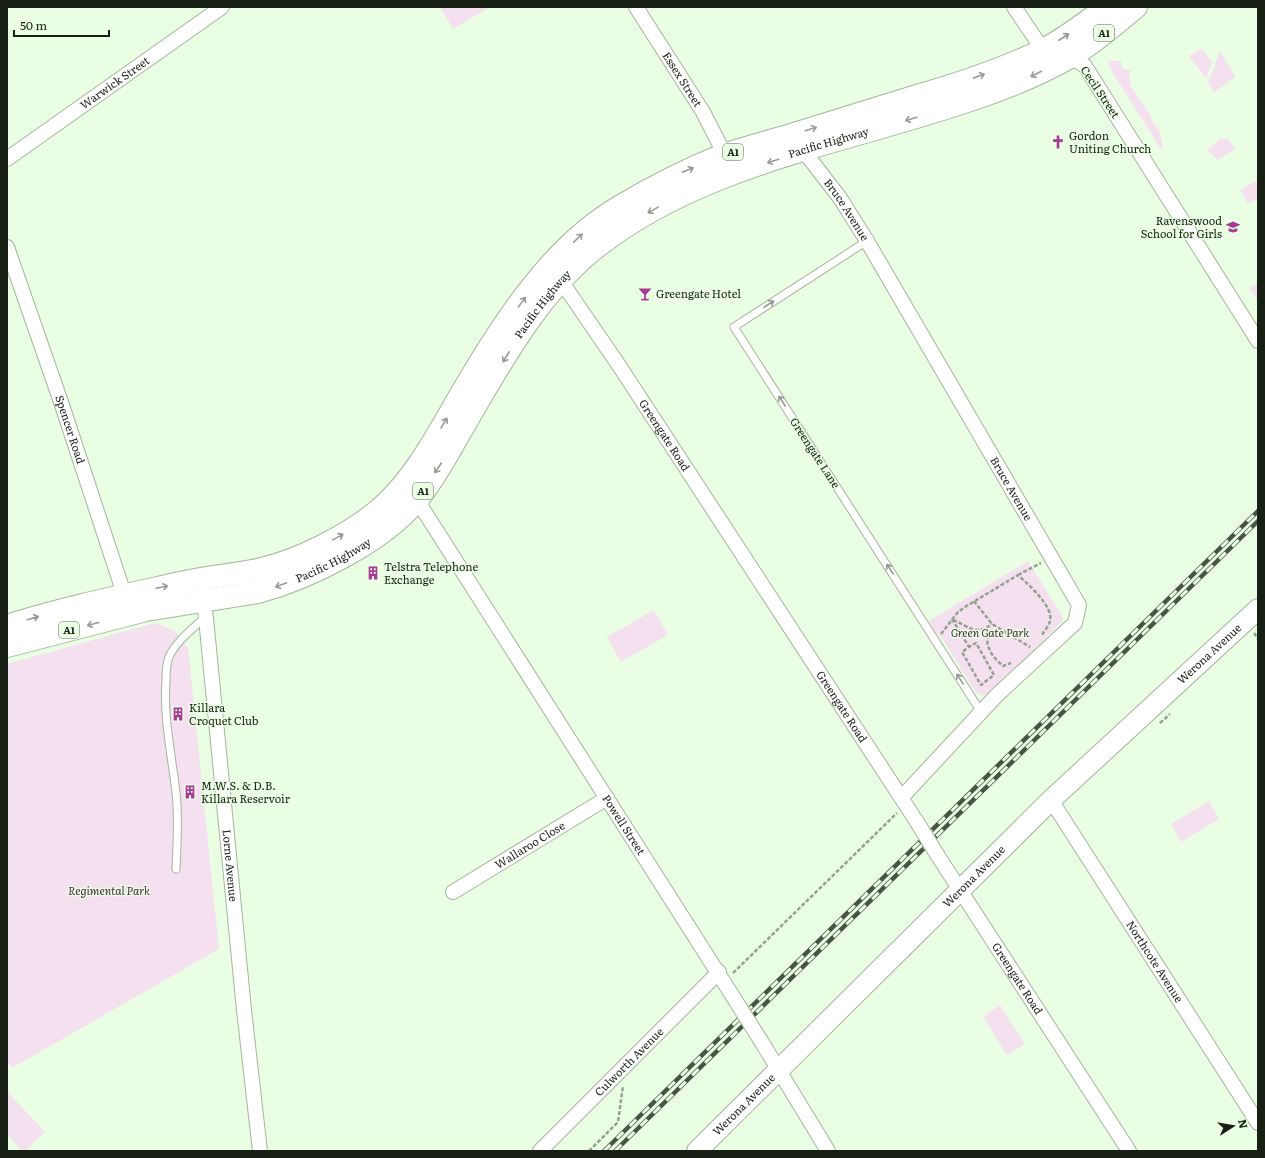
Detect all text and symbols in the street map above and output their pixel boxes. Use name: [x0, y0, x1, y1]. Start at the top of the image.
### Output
scale bar: [14, 12, 109, 38]
text: 50 m: [20, 16, 47, 34]
road number: A1: [1094, 25, 1114, 41]
one-way arrow: [1058, 33, 1069, 41]
street label: Essex Street: [660, 48, 707, 110]
street label: Warwick Street: [76, 52, 153, 112]
street label: Cecil Street: [1077, 62, 1125, 121]
one-way arrow: [1030, 71, 1042, 79]
one-way arrow: [973, 72, 986, 79]
one-way arrow: [904, 116, 917, 123]
street label: Pacific Highway: [786, 122, 871, 161]
one-way arrow: [804, 125, 817, 132]
place label: Gordon Uniting Church: [1069, 127, 1151, 156]
church icon: Gordon Uniting Church: [1050, 134, 1066, 150]
road number: A1: [723, 144, 743, 160]
one-way arrow: [767, 157, 779, 165]
one-way arrow: [681, 166, 693, 173]
street label: Bruce Avenue: [821, 175, 874, 244]
one-way arrow: [647, 207, 659, 215]
place label: Ravenswood School for Girls: [1141, 212, 1222, 241]
school or university icon: Ravenswood School for Girls: [1225, 219, 1241, 235]
one-way arrow: [573, 233, 583, 243]
street label: Pacific Highway: [510, 265, 574, 341]
place label: Greengate Hotel: [656, 285, 741, 301]
bar icon: Greengate Hotel: [637, 286, 653, 302]
one-way arrow: [518, 296, 526, 307]
one-way arrow: [763, 300, 774, 308]
one-way arrow: [501, 351, 509, 363]
street label: Spencer Road: [52, 393, 90, 466]
street label: Greengate Road: [636, 396, 695, 474]
one-way arrow: [778, 396, 786, 407]
street label: Greengate Lane: [787, 414, 845, 491]
one-way arrow: [441, 417, 449, 429]
street label: Bruce Avenue: [987, 453, 1037, 523]
one-way arrow: [434, 462, 442, 473]
road number: A1: [413, 483, 433, 499]
one-way arrow: [332, 532, 344, 540]
street label: Pacific Highway: [293, 533, 374, 586]
place label: Telstra Telephone Exchange: [384, 558, 478, 587]
one-way arrow: [886, 564, 894, 575]
building icon: Telstra Telephone Exchange: [365, 565, 381, 581]
one-way arrow: [275, 581, 287, 589]
one-way arrow: [155, 583, 168, 591]
one-way arrow: [26, 614, 39, 621]
street label: Werona Avenue: [1173, 619, 1245, 687]
one-way arrow: [86, 621, 99, 628]
road number: A1: [59, 622, 79, 638]
park label: Green Gate Park: [951, 624, 1029, 640]
street label: Greengate Road: [813, 667, 872, 745]
one-way arrow: [956, 674, 964, 685]
place label: Killara Croquet Club: [189, 699, 259, 728]
building icon: Killara Croquet Club: [170, 706, 186, 722]
place label: M.W.S. & D.B. Killara Reservoir: [201, 777, 291, 806]
building icon: M.W.S. & D.B. Killara Reservoir: [182, 784, 198, 800]
street label: Powell Street: [599, 791, 650, 858]
street label: Wallaroo Close: [491, 817, 568, 872]
street label: Lorne Avenue: [220, 829, 242, 903]
street label: Werona Avenue: [938, 841, 1008, 910]
park label: Regimental Park: [68, 882, 150, 898]
street label: Northcote Avenue: [1123, 917, 1188, 1005]
street label: Greengate Road: [989, 939, 1048, 1017]
street label: Culworth Avenue: [590, 1023, 667, 1099]
street label: Werona Avenue: [708, 1069, 778, 1138]
north arrow: [1213, 1106, 1253, 1146]
text: N: [1235, 1118, 1253, 1130]

